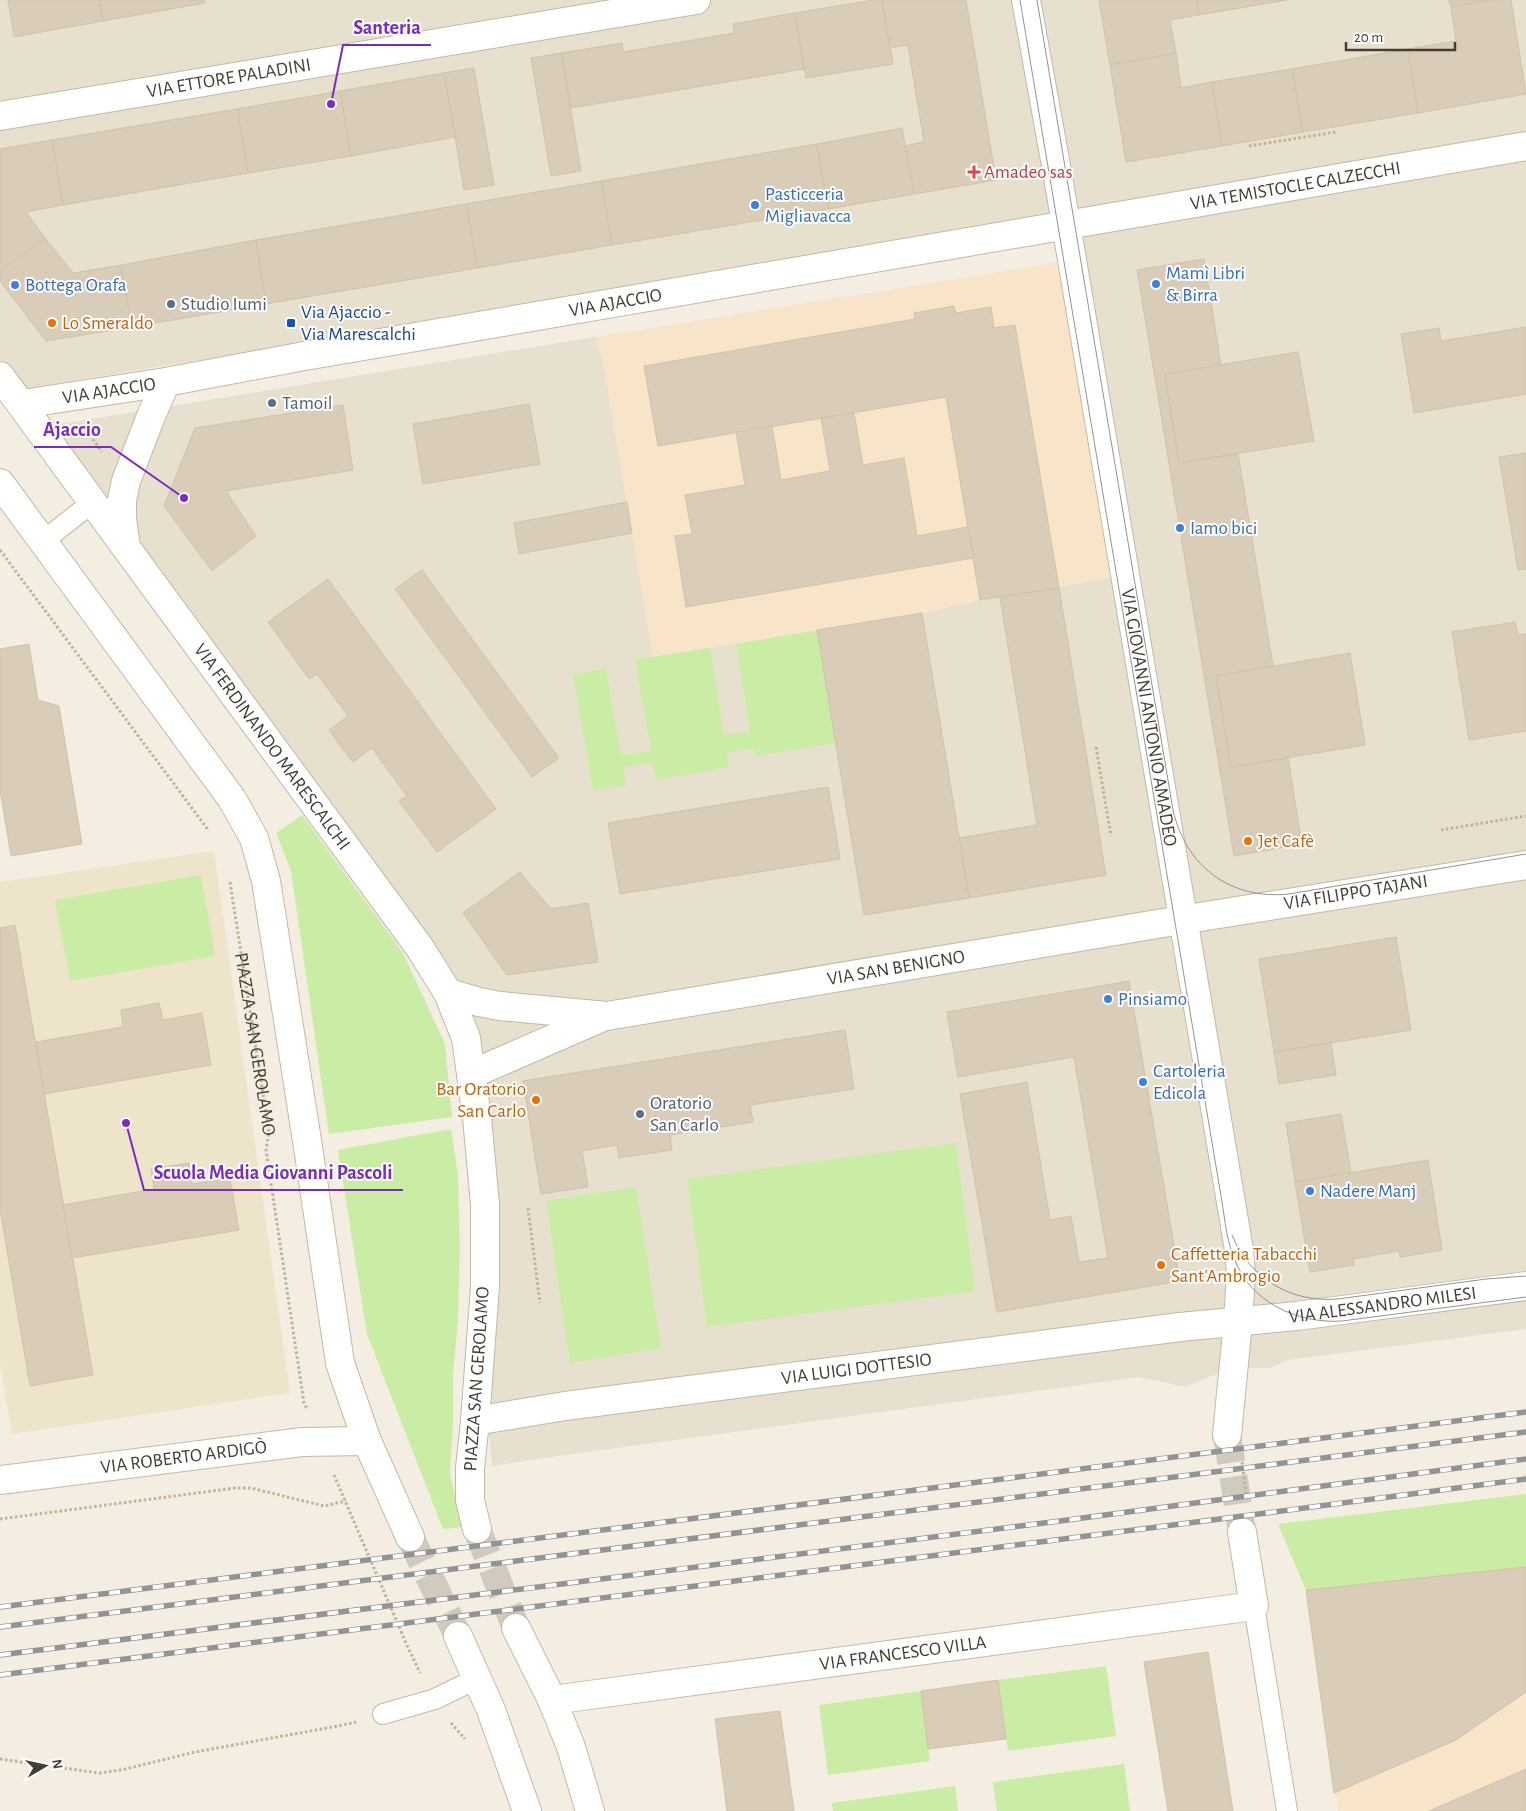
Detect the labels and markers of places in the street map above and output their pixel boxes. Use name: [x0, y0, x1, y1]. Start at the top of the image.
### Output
callout: Santeria: [343, 10, 431, 45]
place label: Amadeo sas: [984, 163, 1073, 182]
marker: Amadeo sas: [968, 166, 980, 178]
place label: Pasticceria Migliavacca: [765, 185, 852, 226]
marker: Pasticceria Migliavacca: [749, 199, 761, 211]
place label: Mamì Libri & Birra: [1166, 264, 1245, 305]
place label: Bottega Orafa: [25, 276, 127, 295]
marker: Mamì Libri & Birra: [1150, 278, 1162, 290]
marker: Bottega Orafa: [9, 279, 21, 291]
place label: Studio Iumi: [181, 295, 267, 314]
marker: Studio Iumi: [165, 298, 177, 310]
place label: Via Ajaccio - Via Marescalchi: [301, 303, 416, 344]
place label: Lo Smeraldo: [62, 314, 153, 333]
marker: Lo Smeraldo: [46, 317, 58, 329]
marker: Via Ajaccio - Via Marescalchi: [285, 317, 297, 329]
place label: Tamoil: [282, 394, 332, 413]
marker: Tamoil: [266, 397, 278, 409]
callout: Ajaccio: [34, 412, 111, 447]
place label: Iamo bici: [1190, 519, 1257, 538]
marker: Iamo bici: [1174, 522, 1186, 534]
place label: Jet Cafè: [1258, 832, 1314, 851]
marker: Jet Cafè: [1242, 835, 1254, 847]
place label: Pinsiamo: [1118, 990, 1187, 1009]
marker: Pinsiamo: [1102, 993, 1114, 1005]
place label: Cartoleria Edicola: [1153, 1062, 1226, 1103]
marker: Cartoleria Edicola: [1137, 1076, 1149, 1088]
place label: Bar Oratorio San Carlo: [436, 1080, 526, 1121]
marker: Bar Oratorio San Carlo: [530, 1094, 542, 1106]
place label: Oratorio San Carlo: [650, 1094, 719, 1135]
marker: Oratorio San Carlo: [634, 1108, 646, 1120]
callout: Scuola Media Giovanni Pascoli: [144, 1155, 403, 1190]
place label: Nadere Manj: [1320, 1182, 1416, 1201]
marker: Nadere Manj: [1304, 1185, 1316, 1197]
place label: Caffetteria Tabacchi Sant'Ambrogio: [1171, 1245, 1317, 1286]
marker: Caffetteria Tabacchi Sant'Ambrogio: [1155, 1259, 1167, 1271]

